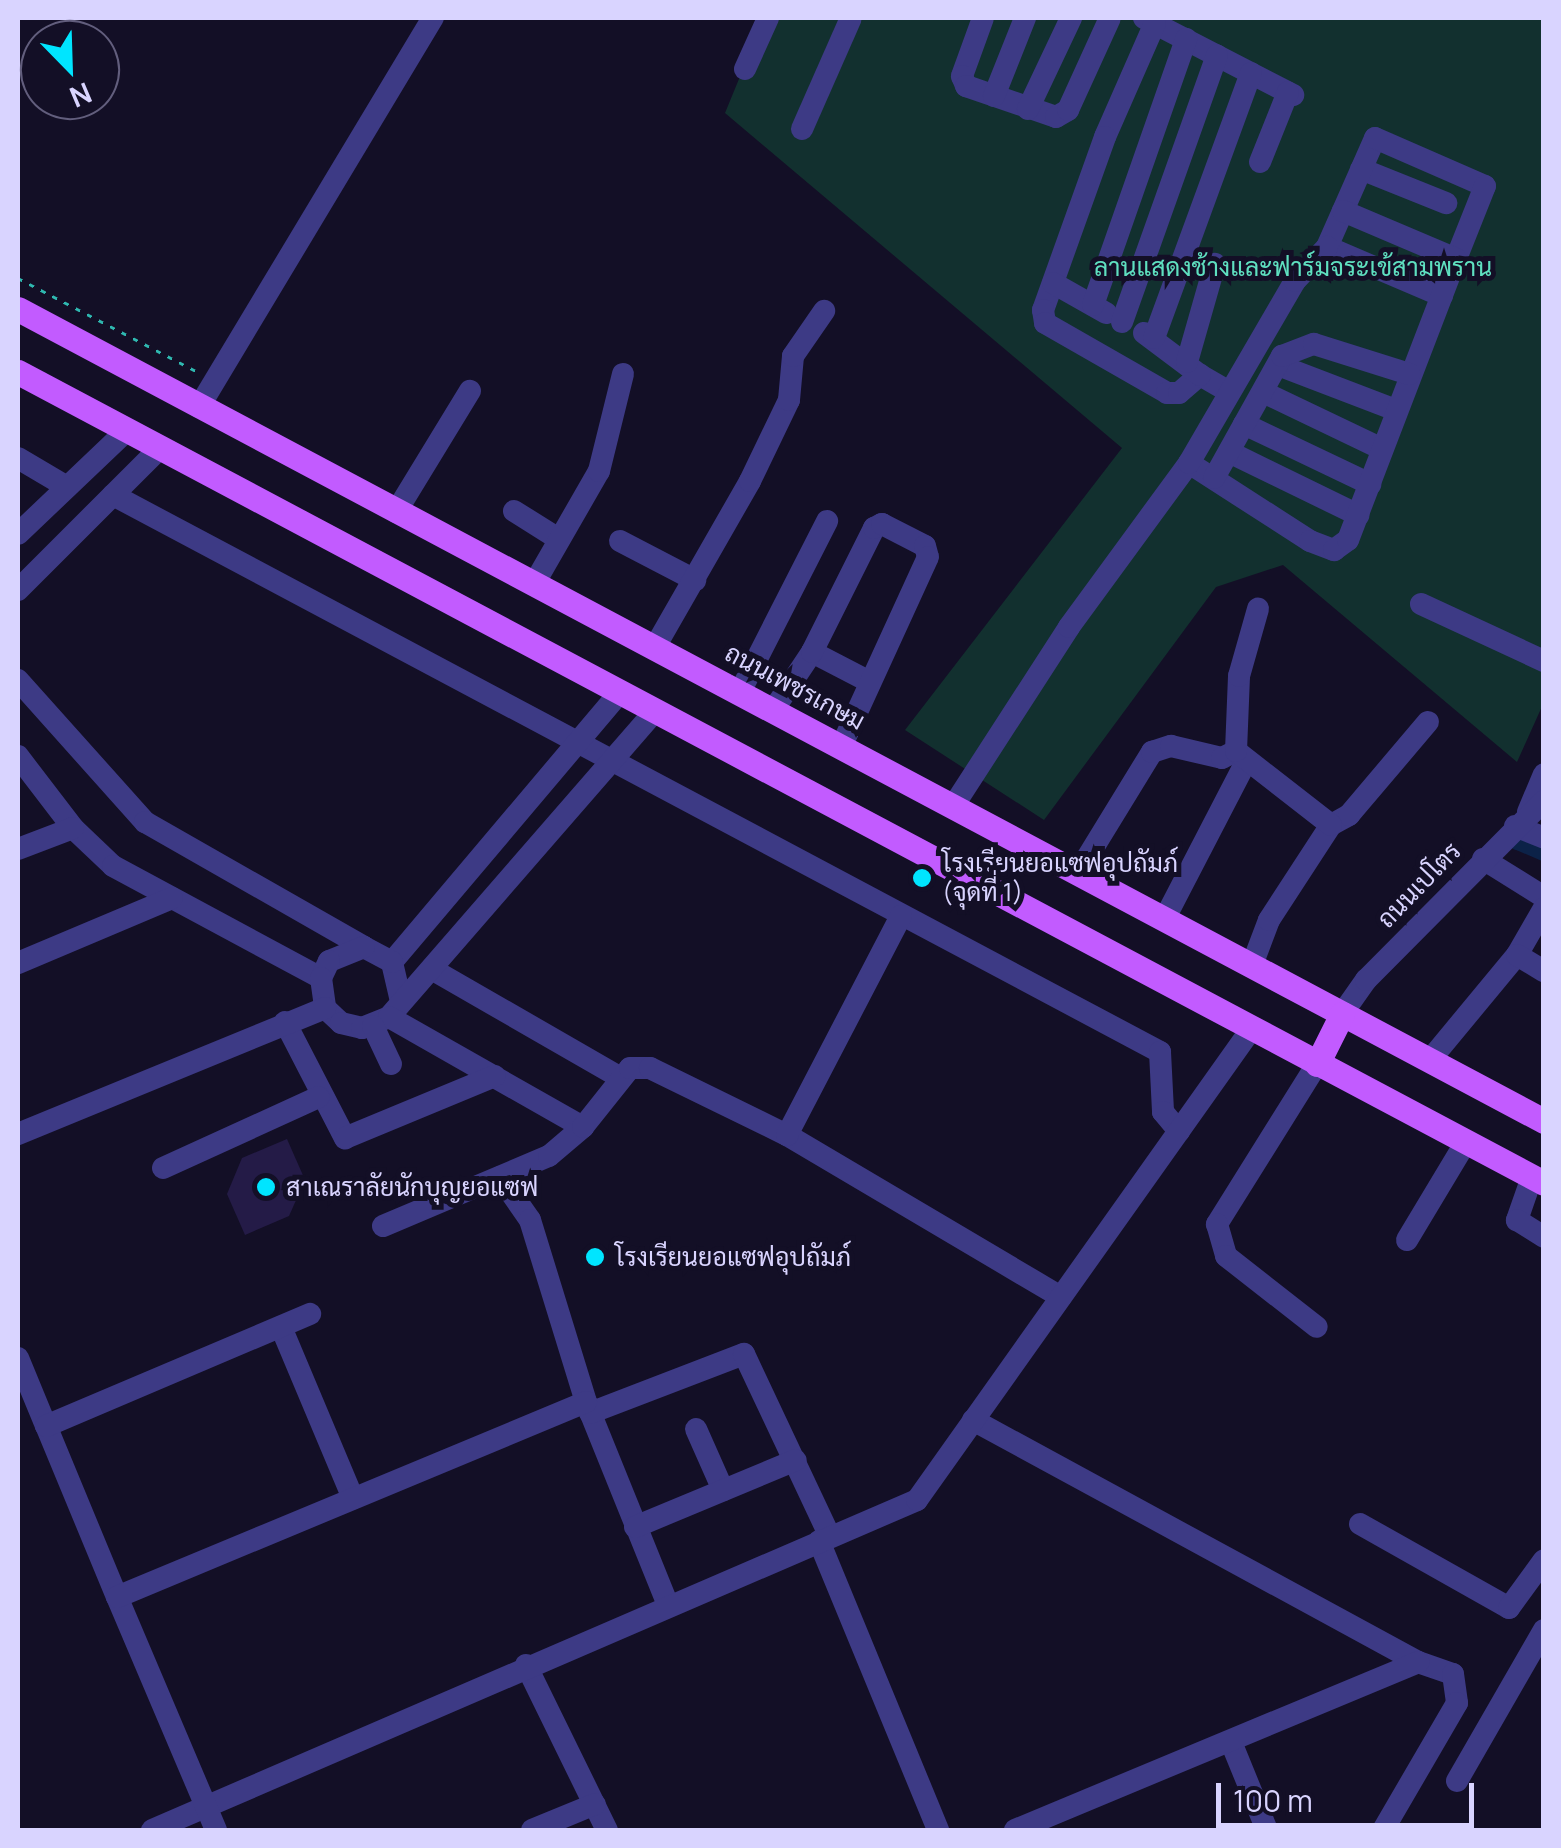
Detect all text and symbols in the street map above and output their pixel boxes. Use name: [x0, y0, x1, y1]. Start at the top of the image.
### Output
north arrow: [20, 20, 120, 120]
text: N: [64, 74, 98, 117]
park label: ลานแสดงช้างและฟาร์มจระเข้สามพราน: [1094, 252, 1492, 282]
street label: ถนนเพชรเกษม: [720, 638, 870, 736]
street label: ถนนเปโตร: [1371, 836, 1467, 934]
place label: โรงเรียนยอแซฟอุปถัมภ์ (จุดที่ 1): [942, 849, 1178, 908]
marker: โรงเรียนยอแซฟอุปถัมภ์ (จุดที่ 1): [911, 867, 933, 889]
place label: สาเณราลัยนักบุญยอแซฟ: [286, 1172, 538, 1202]
marker: สาเณราลัยนักบุญยอแซฟ: [255, 1176, 277, 1198]
place label: โรงเรียนยอแซฟอุปถัมภ์: [615, 1242, 851, 1272]
marker: โรงเรียนยอแซฟอุปถัมภ์: [584, 1246, 606, 1268]
scale bar: [1221, 1763, 1478, 1825]
text: 100 m: [1233, 1780, 1313, 1821]

